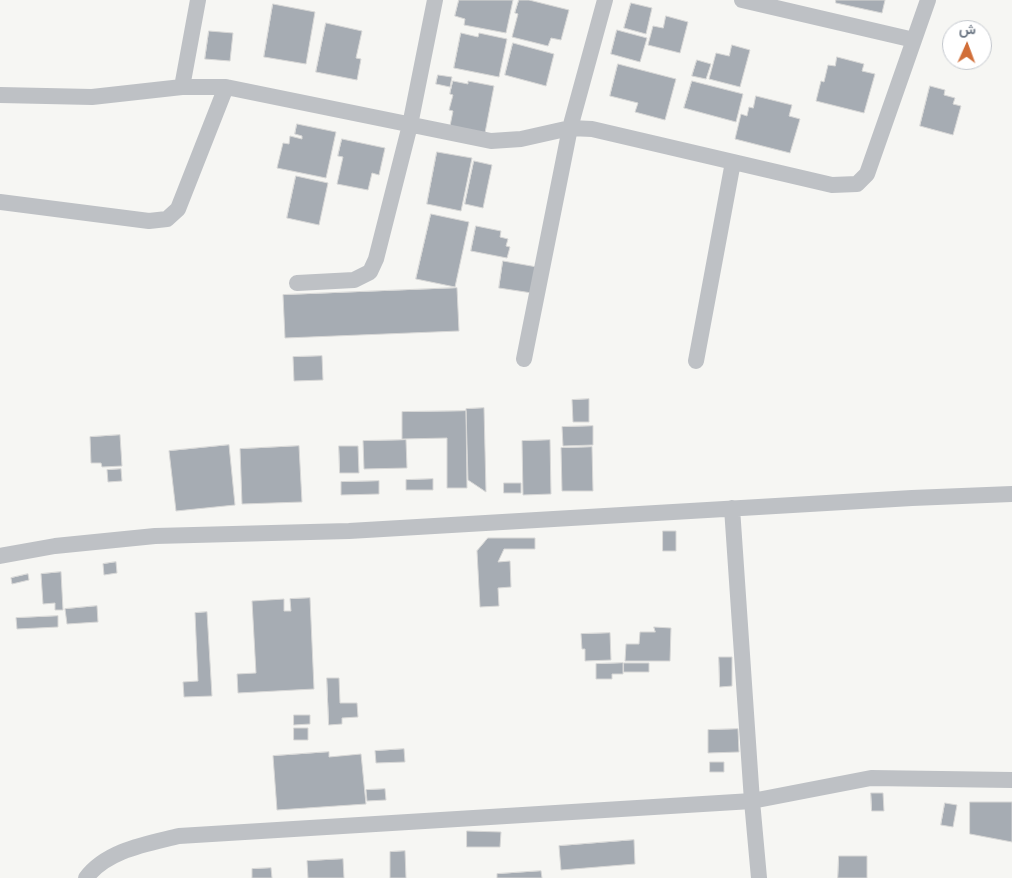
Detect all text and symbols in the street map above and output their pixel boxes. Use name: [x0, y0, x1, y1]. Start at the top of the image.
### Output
north arrow: [942, 20, 992, 70]
text: ش: [959, 22, 976, 39]

